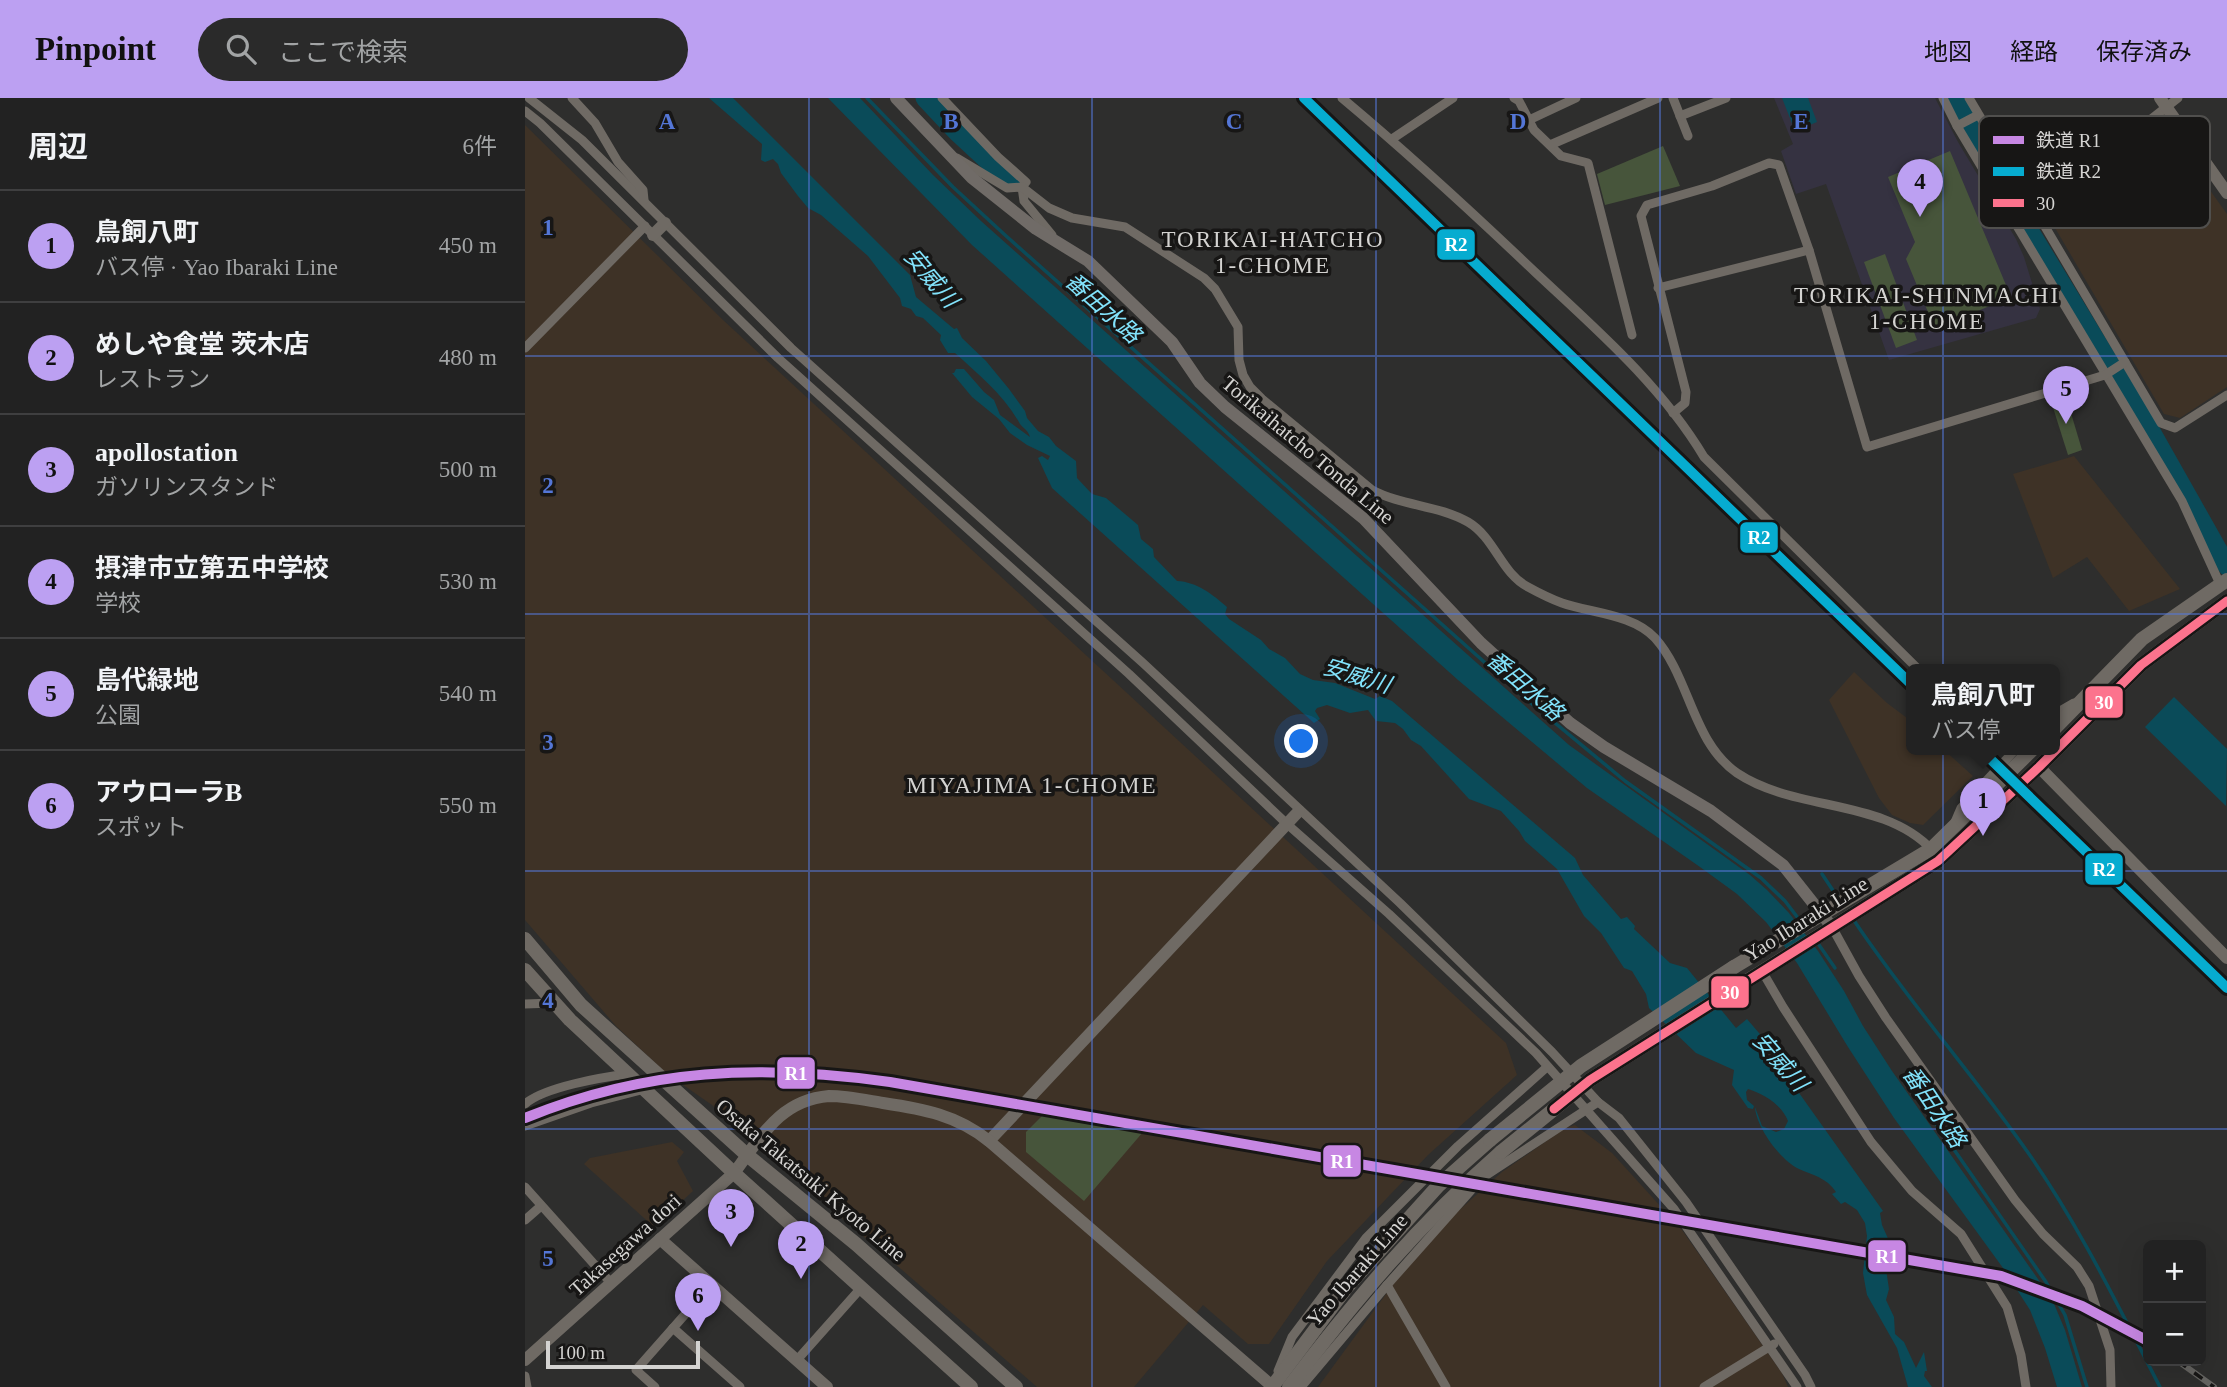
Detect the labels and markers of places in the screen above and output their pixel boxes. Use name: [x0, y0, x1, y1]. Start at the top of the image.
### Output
pin: 4: [1897, 159, 1943, 217]
pin: 5: [2043, 366, 2089, 424]
pin: 1: [1960, 778, 2006, 836]
pin: 3: [708, 1189, 754, 1247]
pin: 2: [778, 1221, 824, 1279]
pin: 6: [675, 1273, 721, 1331]

